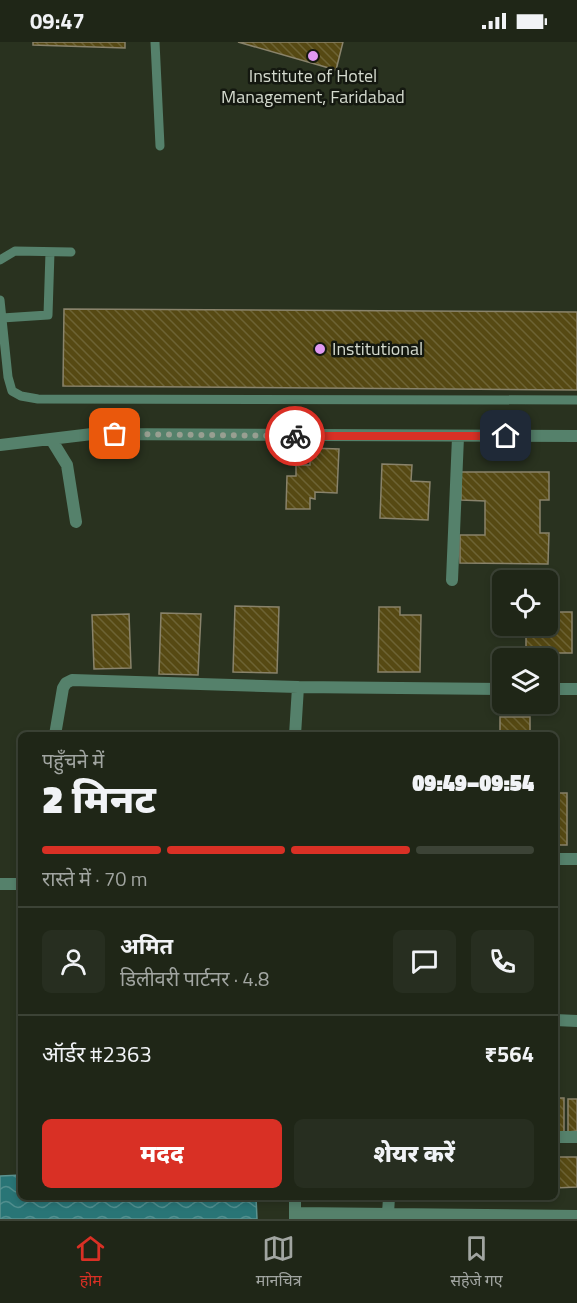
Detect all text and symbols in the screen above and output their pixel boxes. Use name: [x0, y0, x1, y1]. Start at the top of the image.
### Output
text: 09:47: [30, 4, 85, 38]
marker: Institute of Hotel Management, Faridabad: [306, 49, 320, 63]
place label: Institute of Hotel Management, Faridabad: [221, 62, 405, 110]
place label: Institutional: [332, 335, 423, 362]
marker: Institutional: [313, 342, 327, 356]
courier: [265, 406, 325, 466]
pin: [89, 408, 140, 459]
pin: [480, 410, 531, 461]
icon: bag: [98, 417, 131, 450]
icon: home: [489, 419, 522, 452]
icon: bike: [279, 420, 312, 453]
map controls: [492, 570, 558, 714]
button: locate: [492, 570, 558, 636]
button: layers: [492, 648, 558, 714]
text: पहुँचने में: [42, 745, 104, 776]
text: 09:49–09:54: [412, 766, 534, 800]
text: 2 मिनट: [42, 769, 156, 828]
text: रास्ते में · 70 m: [42, 863, 148, 894]
text: अमित: [120, 929, 173, 963]
button: person: [42, 930, 105, 993]
button: chat: [393, 930, 456, 993]
button: phone: [471, 930, 534, 993]
text: डिलीवरी पार्टनर · 4.8: [120, 963, 269, 994]
text: ऑर्डर #2363: [42, 1037, 152, 1071]
text: ₹564: [484, 1037, 534, 1071]
button: मदद: [42, 1119, 282, 1188]
button: शेयर करें: [294, 1119, 534, 1188]
tab: होम: [74, 1232, 107, 1293]
tab: मानचित्र: [256, 1232, 302, 1293]
tab: सहेजे गए: [450, 1232, 503, 1293]

